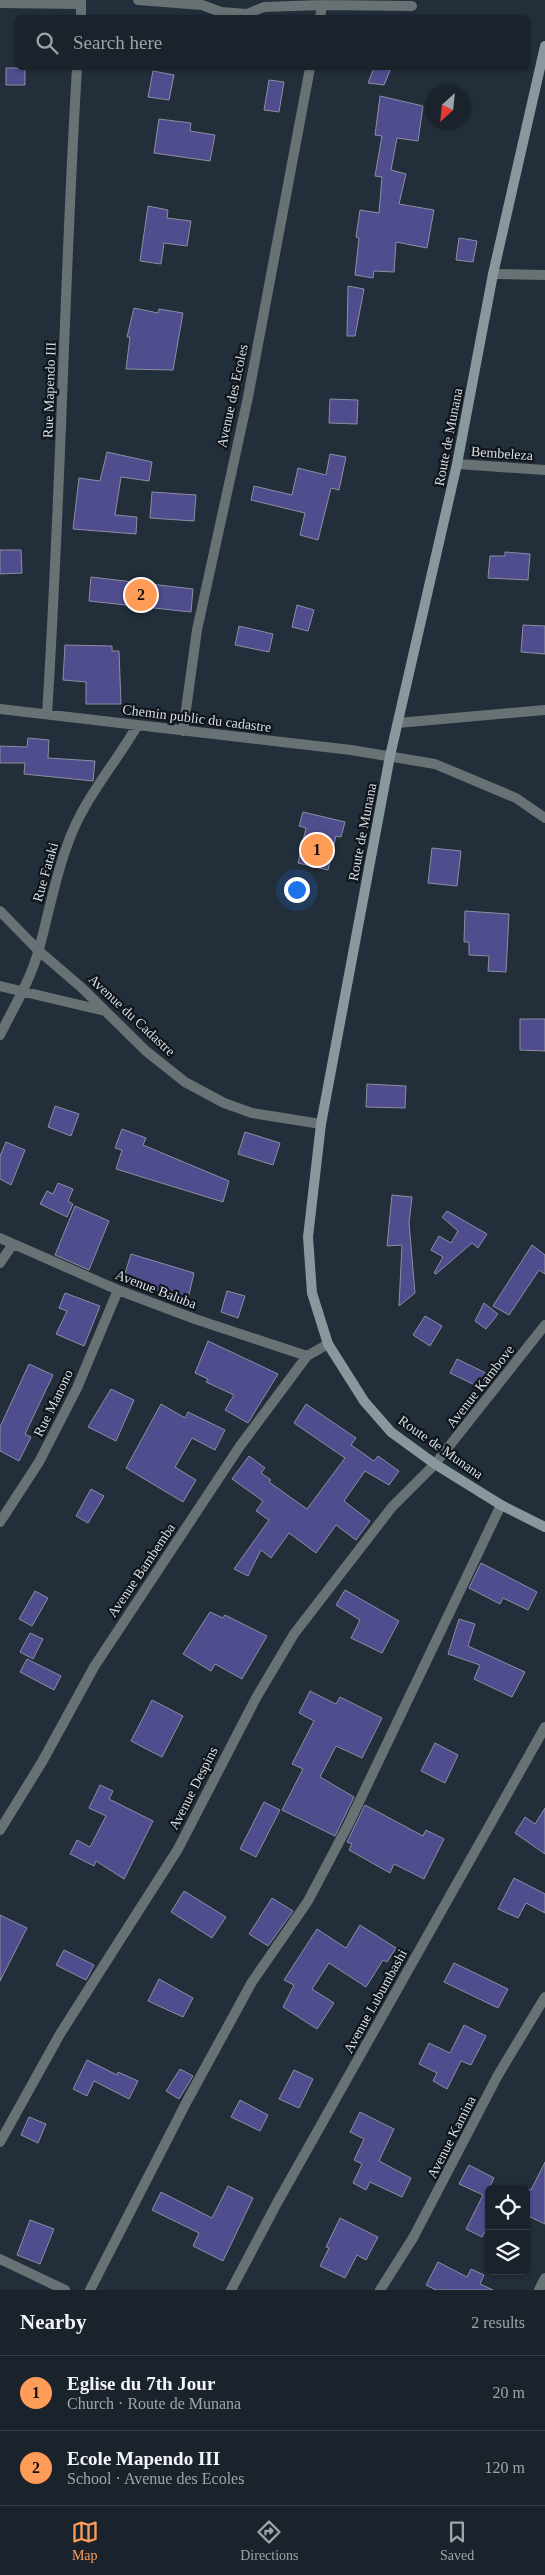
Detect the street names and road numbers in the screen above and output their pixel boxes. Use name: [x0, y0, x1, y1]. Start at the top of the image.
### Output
street label: Rue Mapendo III: [40, 341, 59, 438]
street label: Avenue des Ecoles: [214, 343, 251, 449]
street label: Route de Munana: [432, 386, 465, 487]
street label: Bembeleza: [470, 444, 534, 463]
street label: Chemin public du cadastre: [122, 702, 272, 735]
street label: Route de Munana: [346, 781, 379, 882]
street label: Rue Fataki: [30, 841, 61, 904]
street label: Avenue du Cadastre: [85, 972, 178, 1059]
street label: Avenue Baluba: [113, 1267, 199, 1312]
street label: Avenue Kambove: [444, 1342, 517, 1430]
street label: Rue Manono: [31, 1367, 76, 1439]
street label: Route de Munana: [396, 1413, 486, 1483]
street label: Avenue Bambemba: [105, 1520, 179, 1620]
street label: Avenue Despins: [166, 1744, 221, 1832]
street label: Avenue Lubumbashi: [341, 1947, 410, 2056]
street label: Avenue Kamina: [424, 2093, 479, 2181]

